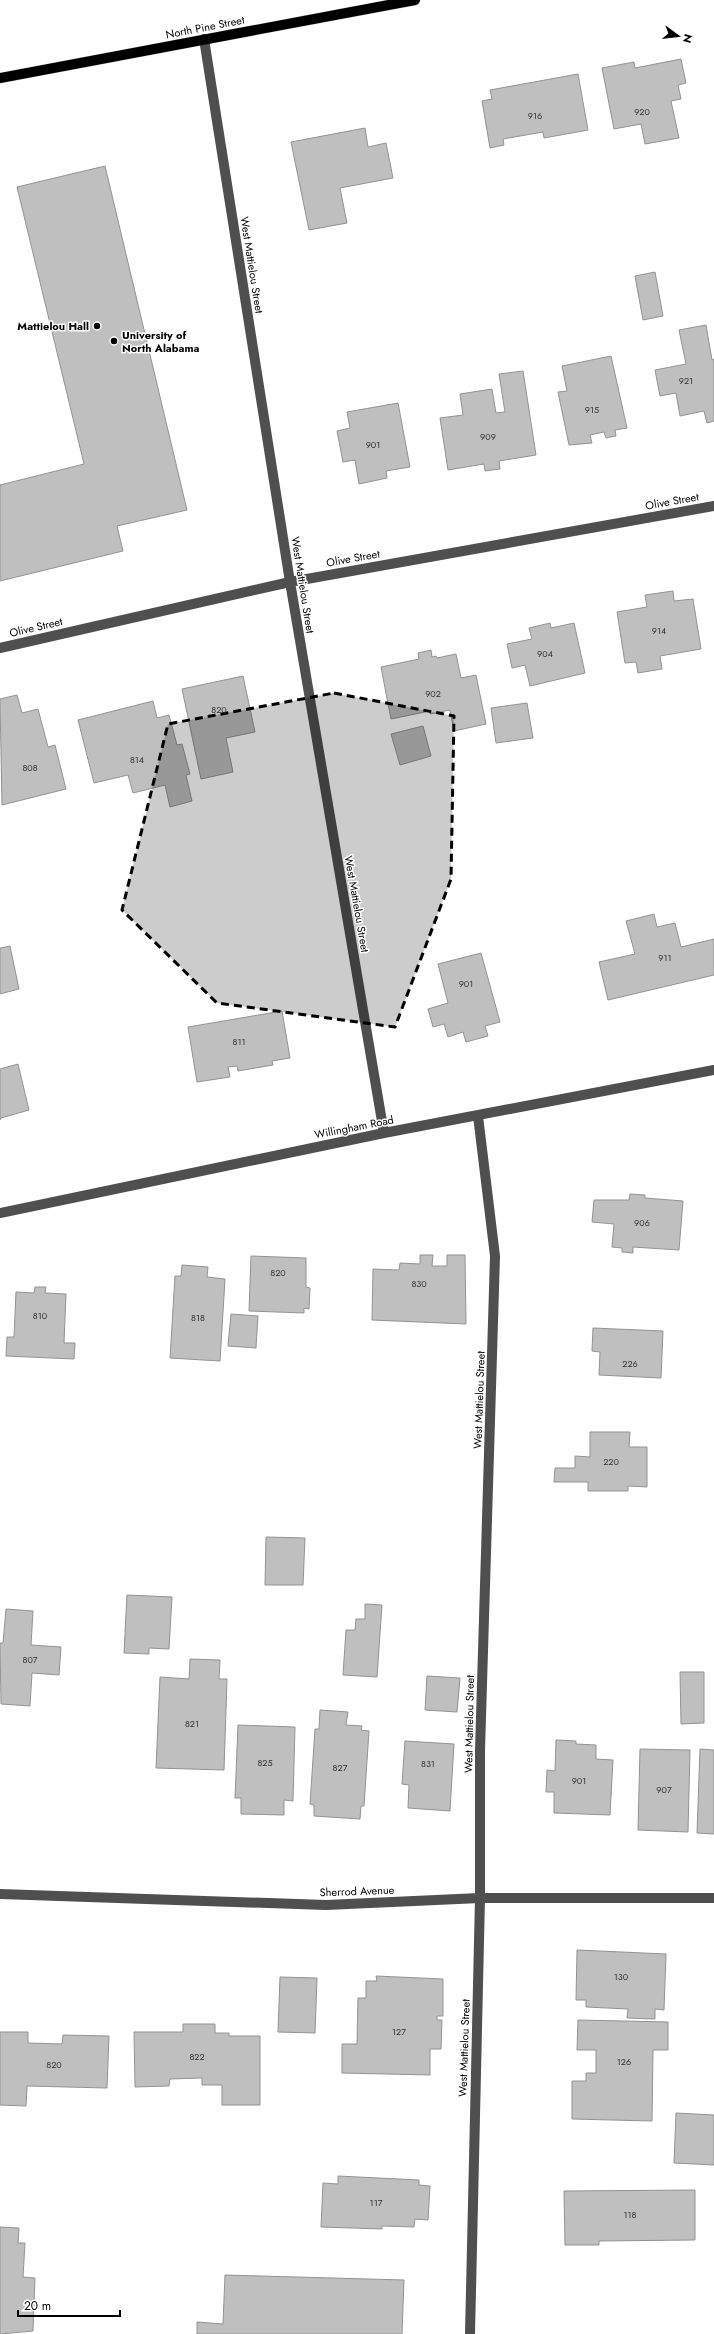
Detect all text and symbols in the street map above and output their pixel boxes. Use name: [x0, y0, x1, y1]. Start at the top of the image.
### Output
street label: North Pine Street: [164, 11, 246, 42]
north arrow: [658, 16, 698, 56]
text: N: [679, 32, 697, 45]
house number: 920: [634, 105, 650, 118]
house number: 916: [528, 109, 542, 122]
street label: West Mattielou Street: [236, 215, 268, 315]
place label: Mattielou Hall: [17, 318, 89, 334]
marker: Mattielou Hall: [92, 321, 102, 331]
place label: University of North Alabama: [122, 327, 200, 356]
marker: University of North Alabama: [109, 336, 119, 346]
house number: 921: [679, 374, 693, 387]
house number: 915: [585, 403, 599, 416]
house number: 909: [480, 430, 496, 443]
house number: 901: [366, 438, 380, 451]
street label: Olive Street: [644, 488, 700, 514]
street label: West Mattielou Street: [287, 535, 319, 635]
street label: Olive Street: [325, 545, 381, 571]
street label: Olive Street: [8, 613, 64, 641]
house number: 914: [652, 624, 666, 637]
house number: 904: [537, 647, 553, 660]
house number: 902: [425, 687, 441, 700]
house number: 820: [211, 703, 227, 716]
house number: 814: [130, 753, 144, 766]
house number: 808: [22, 761, 38, 774]
street label: West Mattielou Street: [341, 854, 373, 954]
house number: 911: [658, 951, 672, 964]
house number: 901: [459, 977, 473, 990]
house number: 811: [232, 1035, 246, 1048]
street label: Willingham Road: [313, 1111, 395, 1143]
house number: 906: [634, 1216, 650, 1229]
house number: 820: [270, 1266, 286, 1279]
house number: 830: [411, 1277, 427, 1290]
house number: 810: [33, 1309, 48, 1322]
house number: 818: [191, 1311, 205, 1324]
street label: West Mattielou Street: [469, 1350, 489, 1449]
house number: 226: [622, 1357, 638, 1370]
house number: 220: [603, 1455, 619, 1468]
house number: 807: [22, 1653, 38, 1666]
street label: West Mattielou Street: [460, 1675, 478, 1773]
house number: 821: [185, 1717, 199, 1730]
house number: 825: [257, 1756, 273, 1769]
house number: 831: [421, 1757, 435, 1770]
house number: 827: [333, 1761, 348, 1774]
house number: 901: [572, 1774, 586, 1787]
house number: 907: [656, 1783, 672, 1796]
street label: Sherrod Avenue: [319, 1882, 395, 1900]
house number: 130: [614, 1970, 629, 1983]
street label: West Mattielou Street: [454, 1998, 474, 2097]
house number: 127: [392, 2025, 406, 2038]
house number: 822: [189, 2050, 205, 2063]
house number: 126: [617, 2055, 631, 2068]
house number: 820: [46, 2058, 62, 2071]
house number: 117: [370, 2196, 383, 2209]
house number: 118: [623, 2208, 637, 2221]
scale bar: [18, 2292, 120, 2318]
text: 20 m: [24, 2297, 51, 2315]

